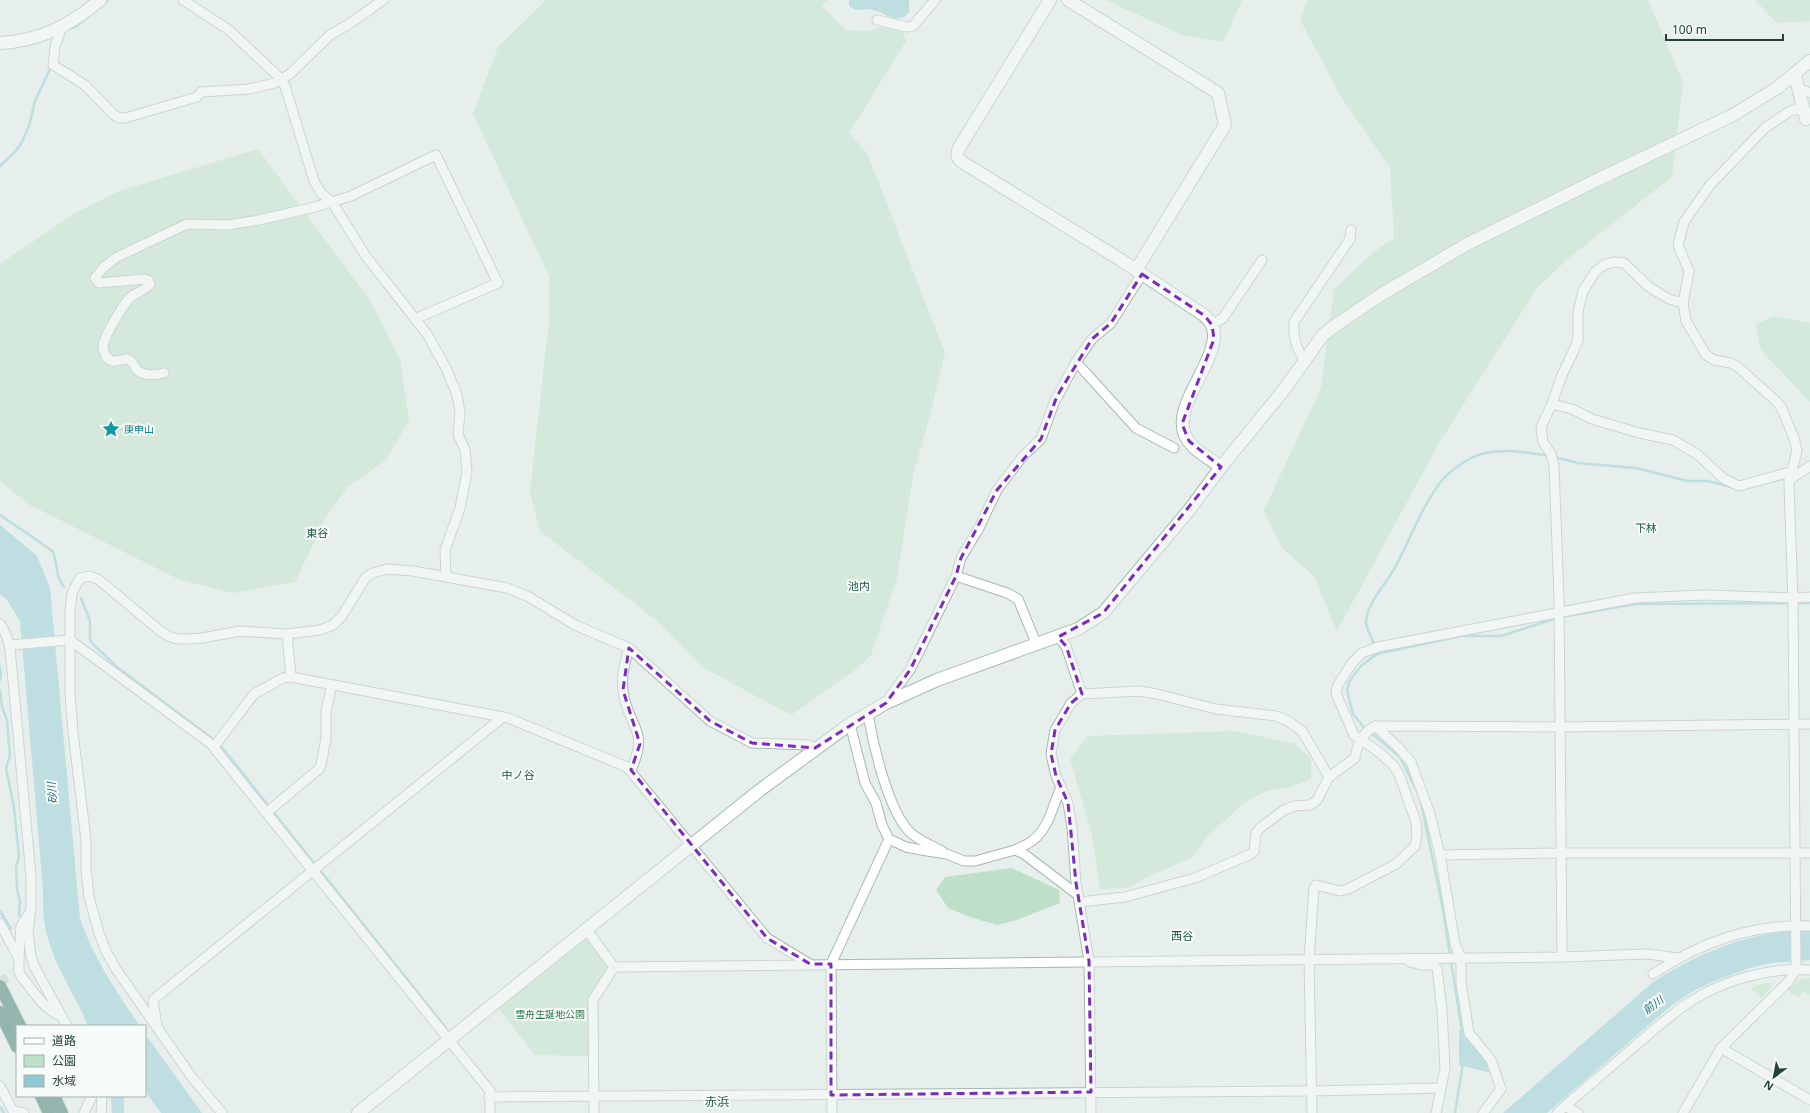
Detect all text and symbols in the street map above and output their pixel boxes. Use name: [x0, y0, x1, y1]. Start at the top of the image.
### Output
scale bar: [1666, 16, 1783, 42]
text: 100 m: [1672, 21, 1707, 38]
place icon: 庚申山: [101, 419, 121, 439]
place label: 庚申山: [124, 422, 154, 436]
district label: 下林: [1635, 520, 1657, 535]
district label: 東谷: [306, 525, 328, 540]
district label: 池内: [848, 578, 870, 593]
district label: 中ノ谷: [502, 767, 535, 782]
water label: 砂川: [43, 780, 60, 805]
district label: 西谷: [1171, 928, 1193, 943]
water label: 前川: [1639, 991, 1667, 1017]
park label: 雪舟生誕地公園: [515, 1007, 585, 1021]
legend: [16, 1025, 146, 1097]
text: 道路: [52, 1032, 76, 1049]
text: 公園: [52, 1052, 76, 1069]
north arrow: [1754, 1057, 1794, 1097]
text: 水域: [52, 1072, 76, 1089]
text: N: [1761, 1077, 1776, 1095]
district label: 赤浜: [705, 1093, 729, 1110]

